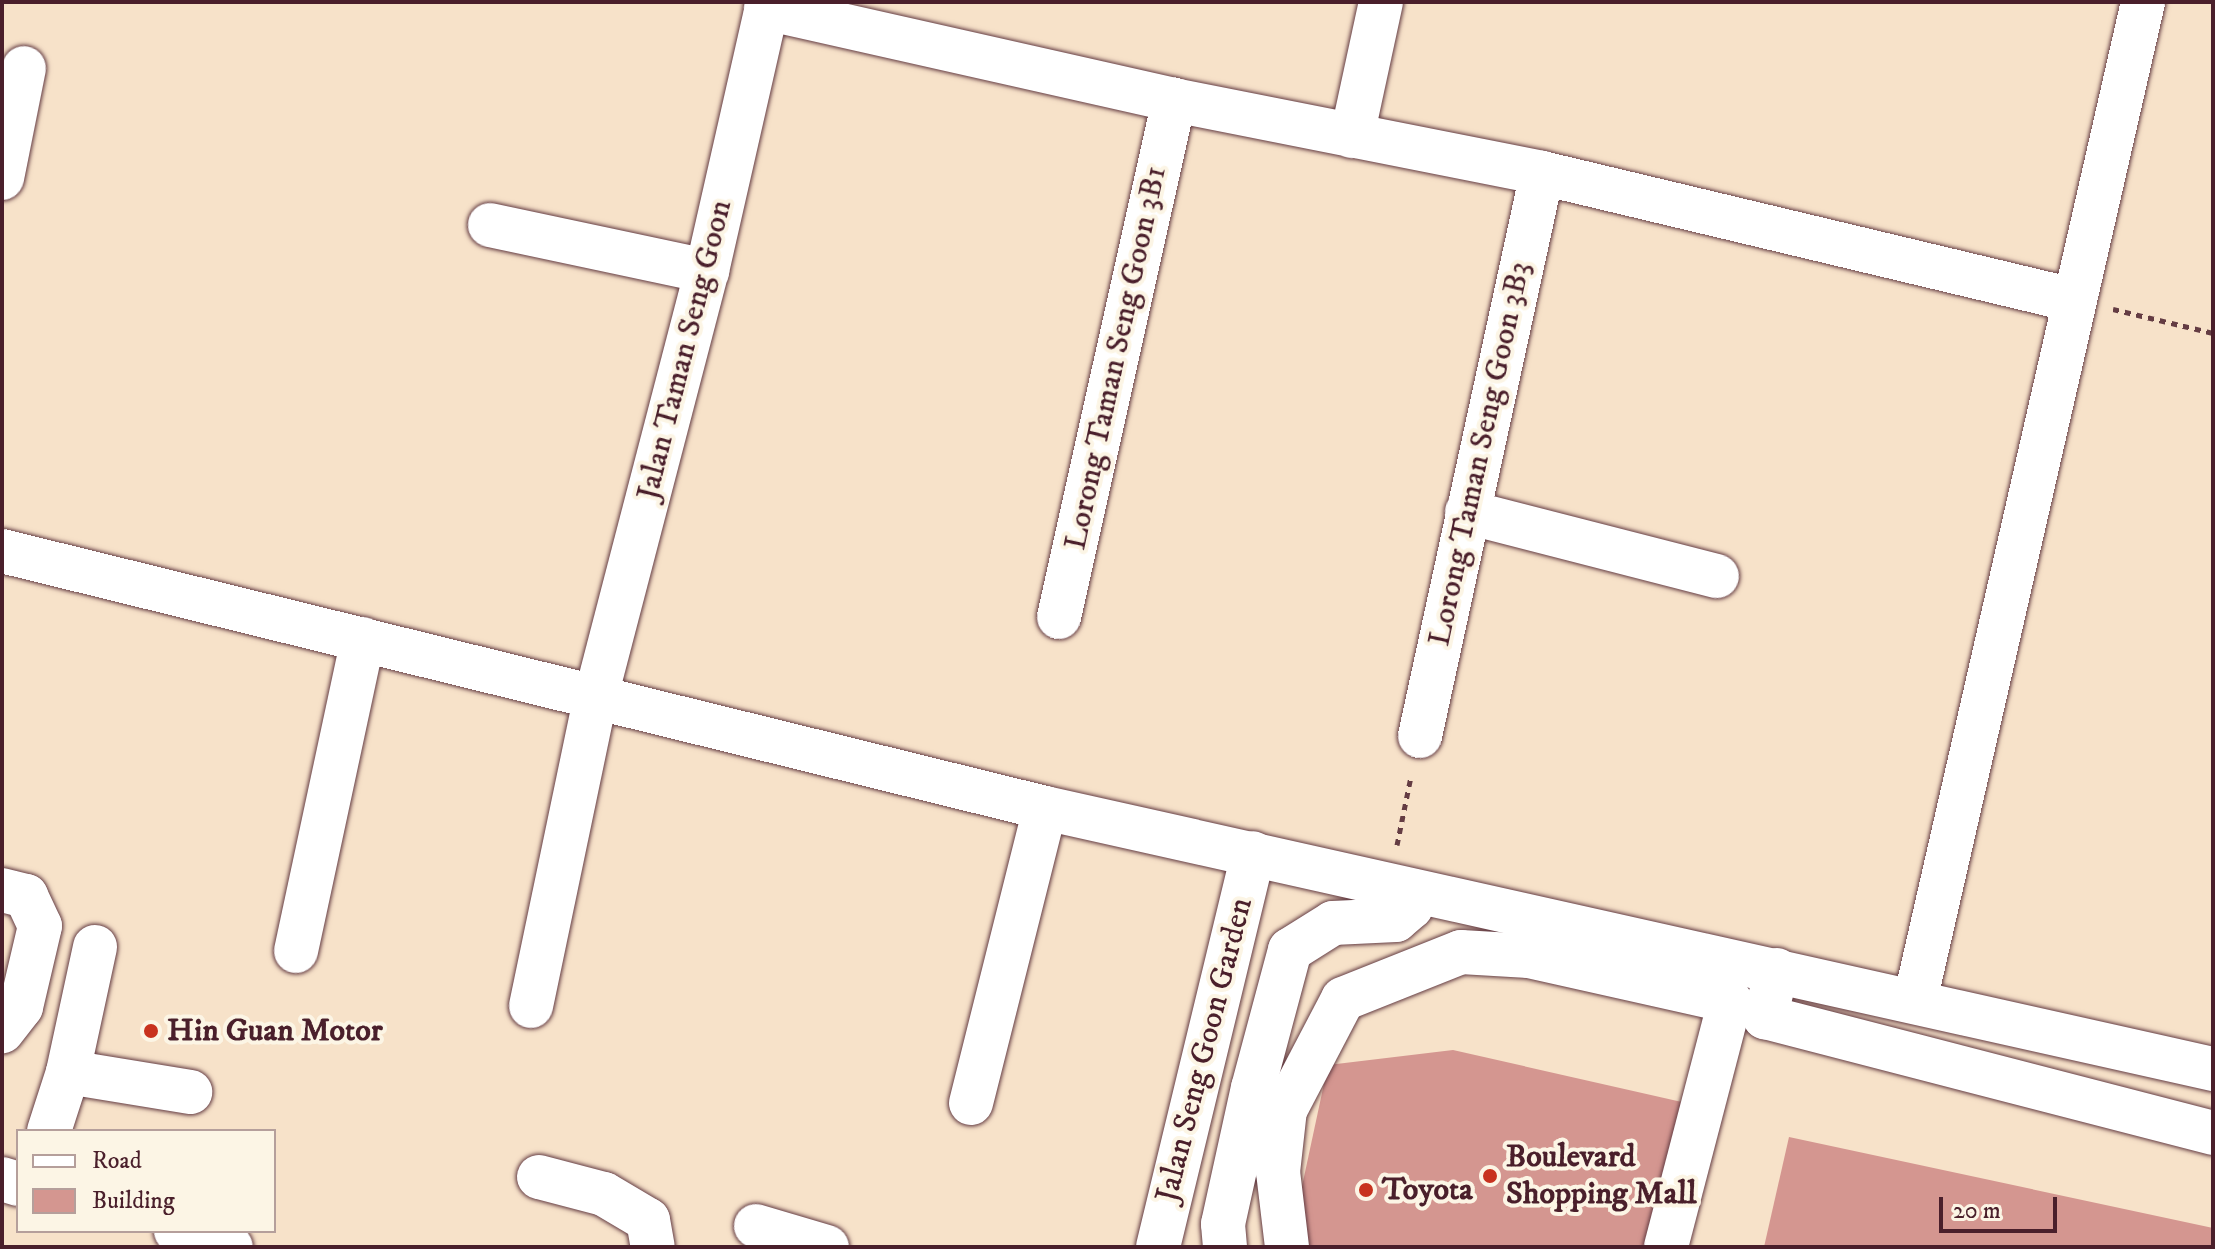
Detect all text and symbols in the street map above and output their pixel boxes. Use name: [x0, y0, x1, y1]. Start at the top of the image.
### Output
street label: Lorong Taman Seng Goon 3B1: [1057, 163, 1175, 553]
street label: Jalan Taman Seng Goon: [629, 196, 741, 504]
street label: Lorong Taman Seng Goon 3B3: [1420, 258, 1540, 650]
street label: Jalan Seng Goon Garden: [1149, 894, 1261, 1206]
place label: Hin Guan Motor: [167, 1012, 383, 1050]
marker: Hin Guan Motor: [142, 1022, 160, 1040]
legend: [16, 1129, 276, 1233]
place label: Boulevard Shopping Mall: [1506, 1139, 1697, 1214]
text: Road: [92, 1146, 142, 1176]
marker: Boulevard Shopping Mall: [1481, 1167, 1499, 1185]
place label: Toyota: [1382, 1171, 1473, 1209]
marker: Toyota: [1357, 1181, 1375, 1199]
scale bar: [1943, 1181, 2061, 1231]
text: Building: [92, 1186, 175, 1216]
text: 20 m: [1953, 1196, 2001, 1226]

